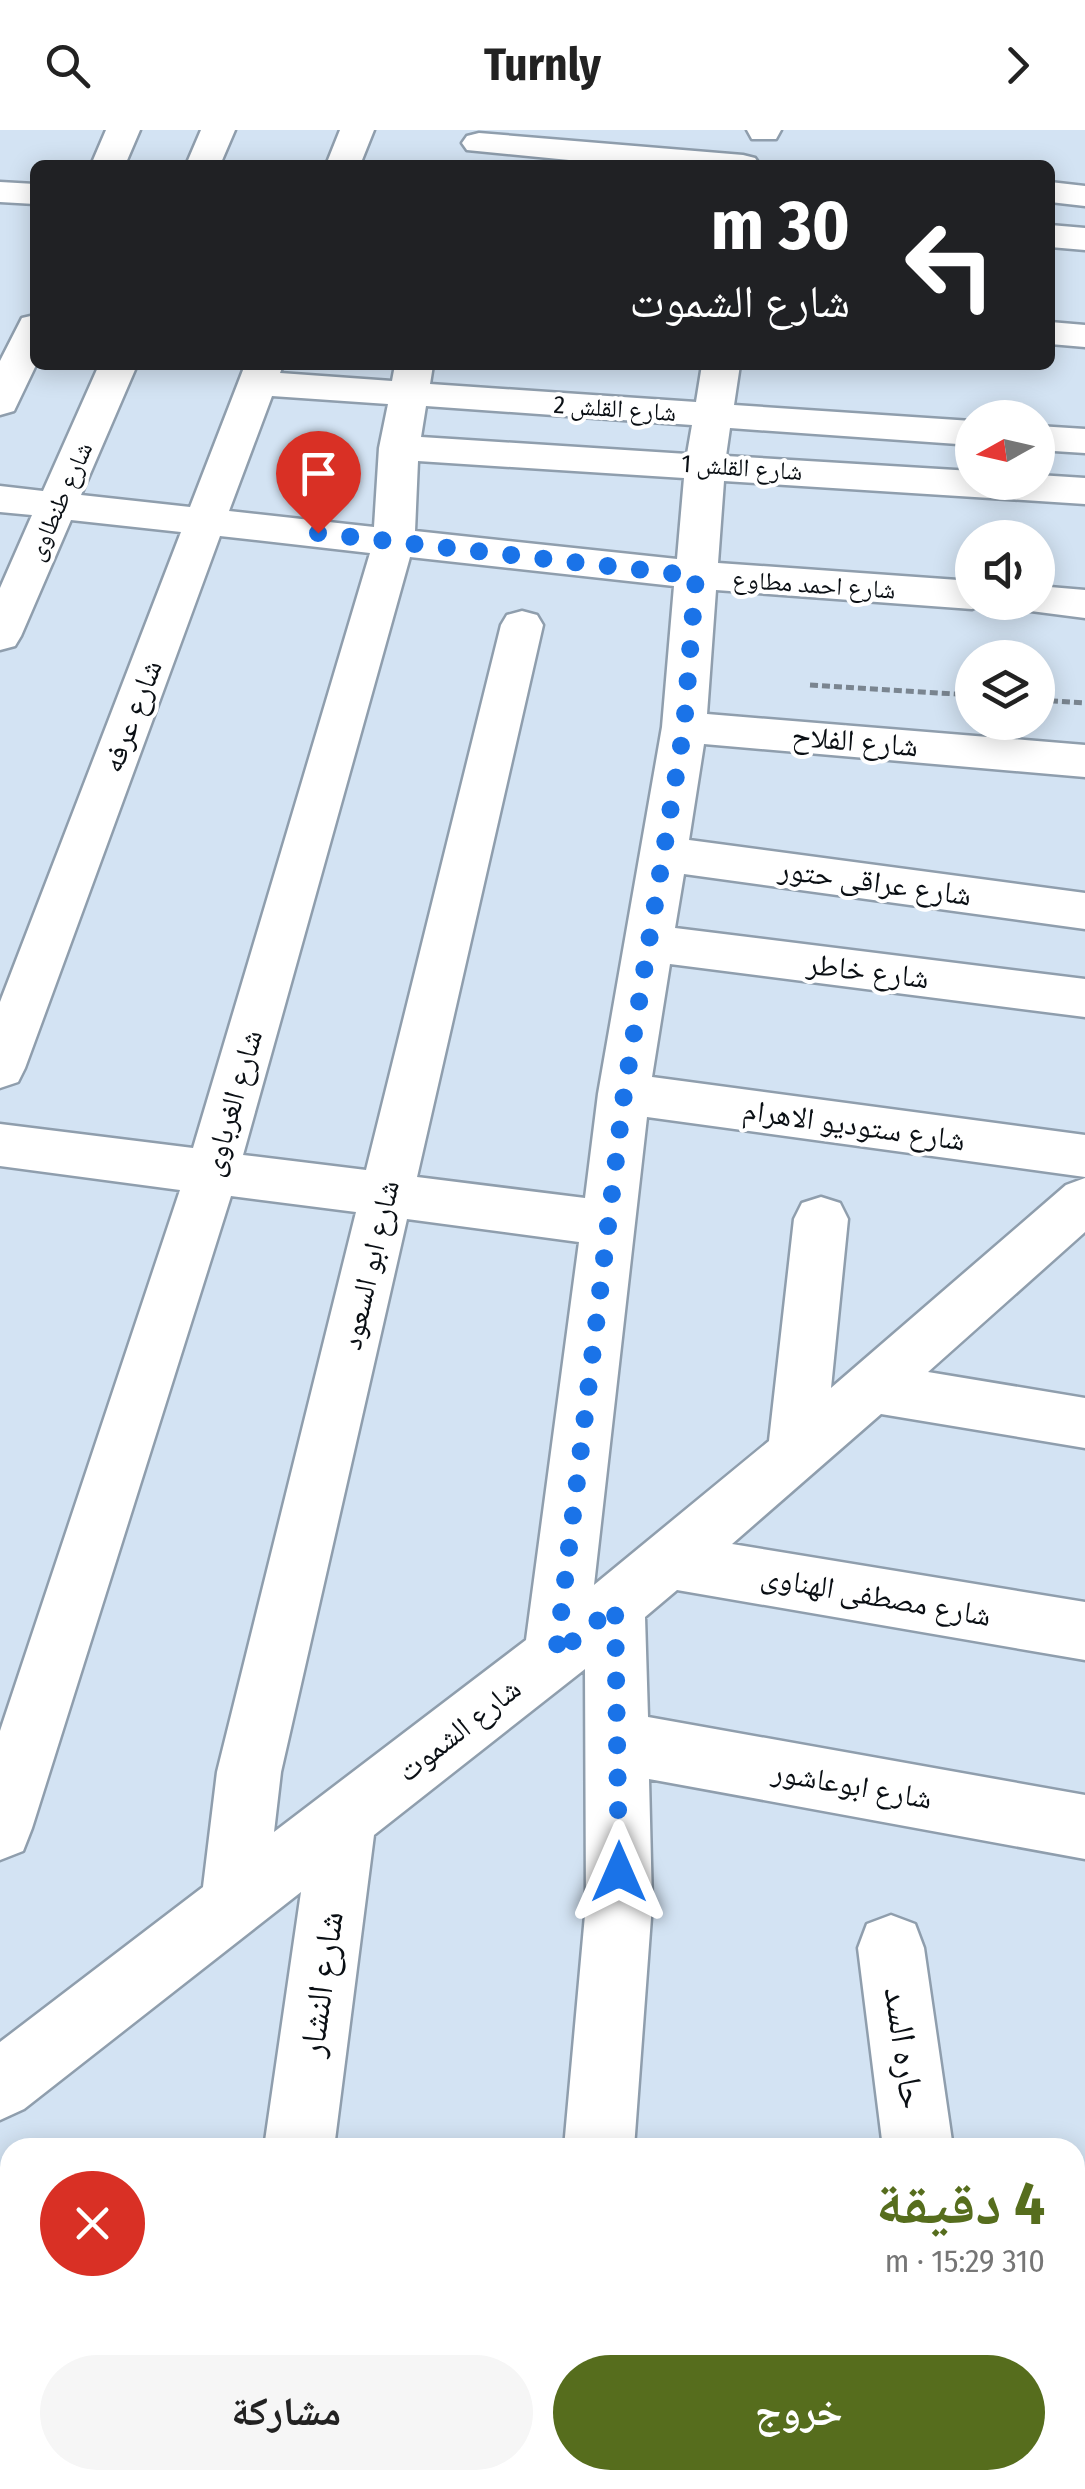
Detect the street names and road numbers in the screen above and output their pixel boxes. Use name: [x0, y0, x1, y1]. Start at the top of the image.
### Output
street label: شارع القلش 2: [553, 390, 677, 428]
street label: شارع طنطاوى: [21, 438, 99, 565]
street label: شارع القلش 1: [680, 449, 804, 487]
street label: شارع احمد مطاوع: [731, 564, 897, 606]
street label: شارع عرفه: [94, 655, 171, 778]
street label: شارع الفلاح: [790, 718, 920, 765]
street label: شارع عراقى حتور: [775, 851, 974, 914]
street label: شارع خاطر: [804, 946, 931, 997]
street label: شارع الغرباوى: [194, 1026, 271, 1181]
street label: شارع ستوديو الاهرام: [740, 1092, 968, 1159]
street label: شارع ابو السعود: [333, 1177, 408, 1353]
street label: شارع مصطفى الهناوى: [758, 1558, 994, 1635]
street label: شارع الشموت: [390, 1671, 529, 1790]
street label: شارع ابوعاشور: [768, 1753, 935, 1818]
street label: شارع النشار: [290, 1909, 353, 2060]
street label: حاره السد: [876, 1984, 934, 2112]

